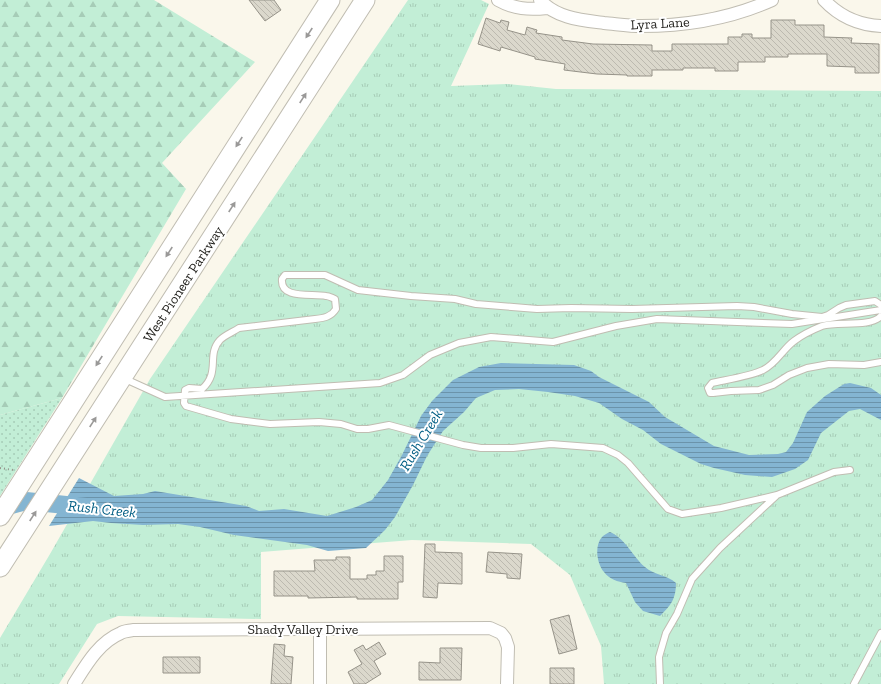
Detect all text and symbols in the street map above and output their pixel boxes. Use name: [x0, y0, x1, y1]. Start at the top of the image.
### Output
street label: Lyra Lane: [630, 13, 690, 34]
one-way arrow: [306, 27, 313, 39]
one-way arrow: [299, 92, 307, 103]
one-way arrow: [236, 137, 243, 148]
one-way arrow: [229, 201, 236, 213]
street label: West Pioneer Parkway: [140, 222, 228, 345]
one-way arrow: [166, 246, 173, 258]
one-way arrow: [96, 355, 103, 367]
water label: Rush Creek: [396, 406, 446, 474]
one-way arrow: [90, 416, 97, 428]
water label: Rush Creek: [67, 496, 137, 522]
one-way arrow: [29, 510, 36, 522]
street label: Shady Valley Drive: [248, 621, 359, 638]

